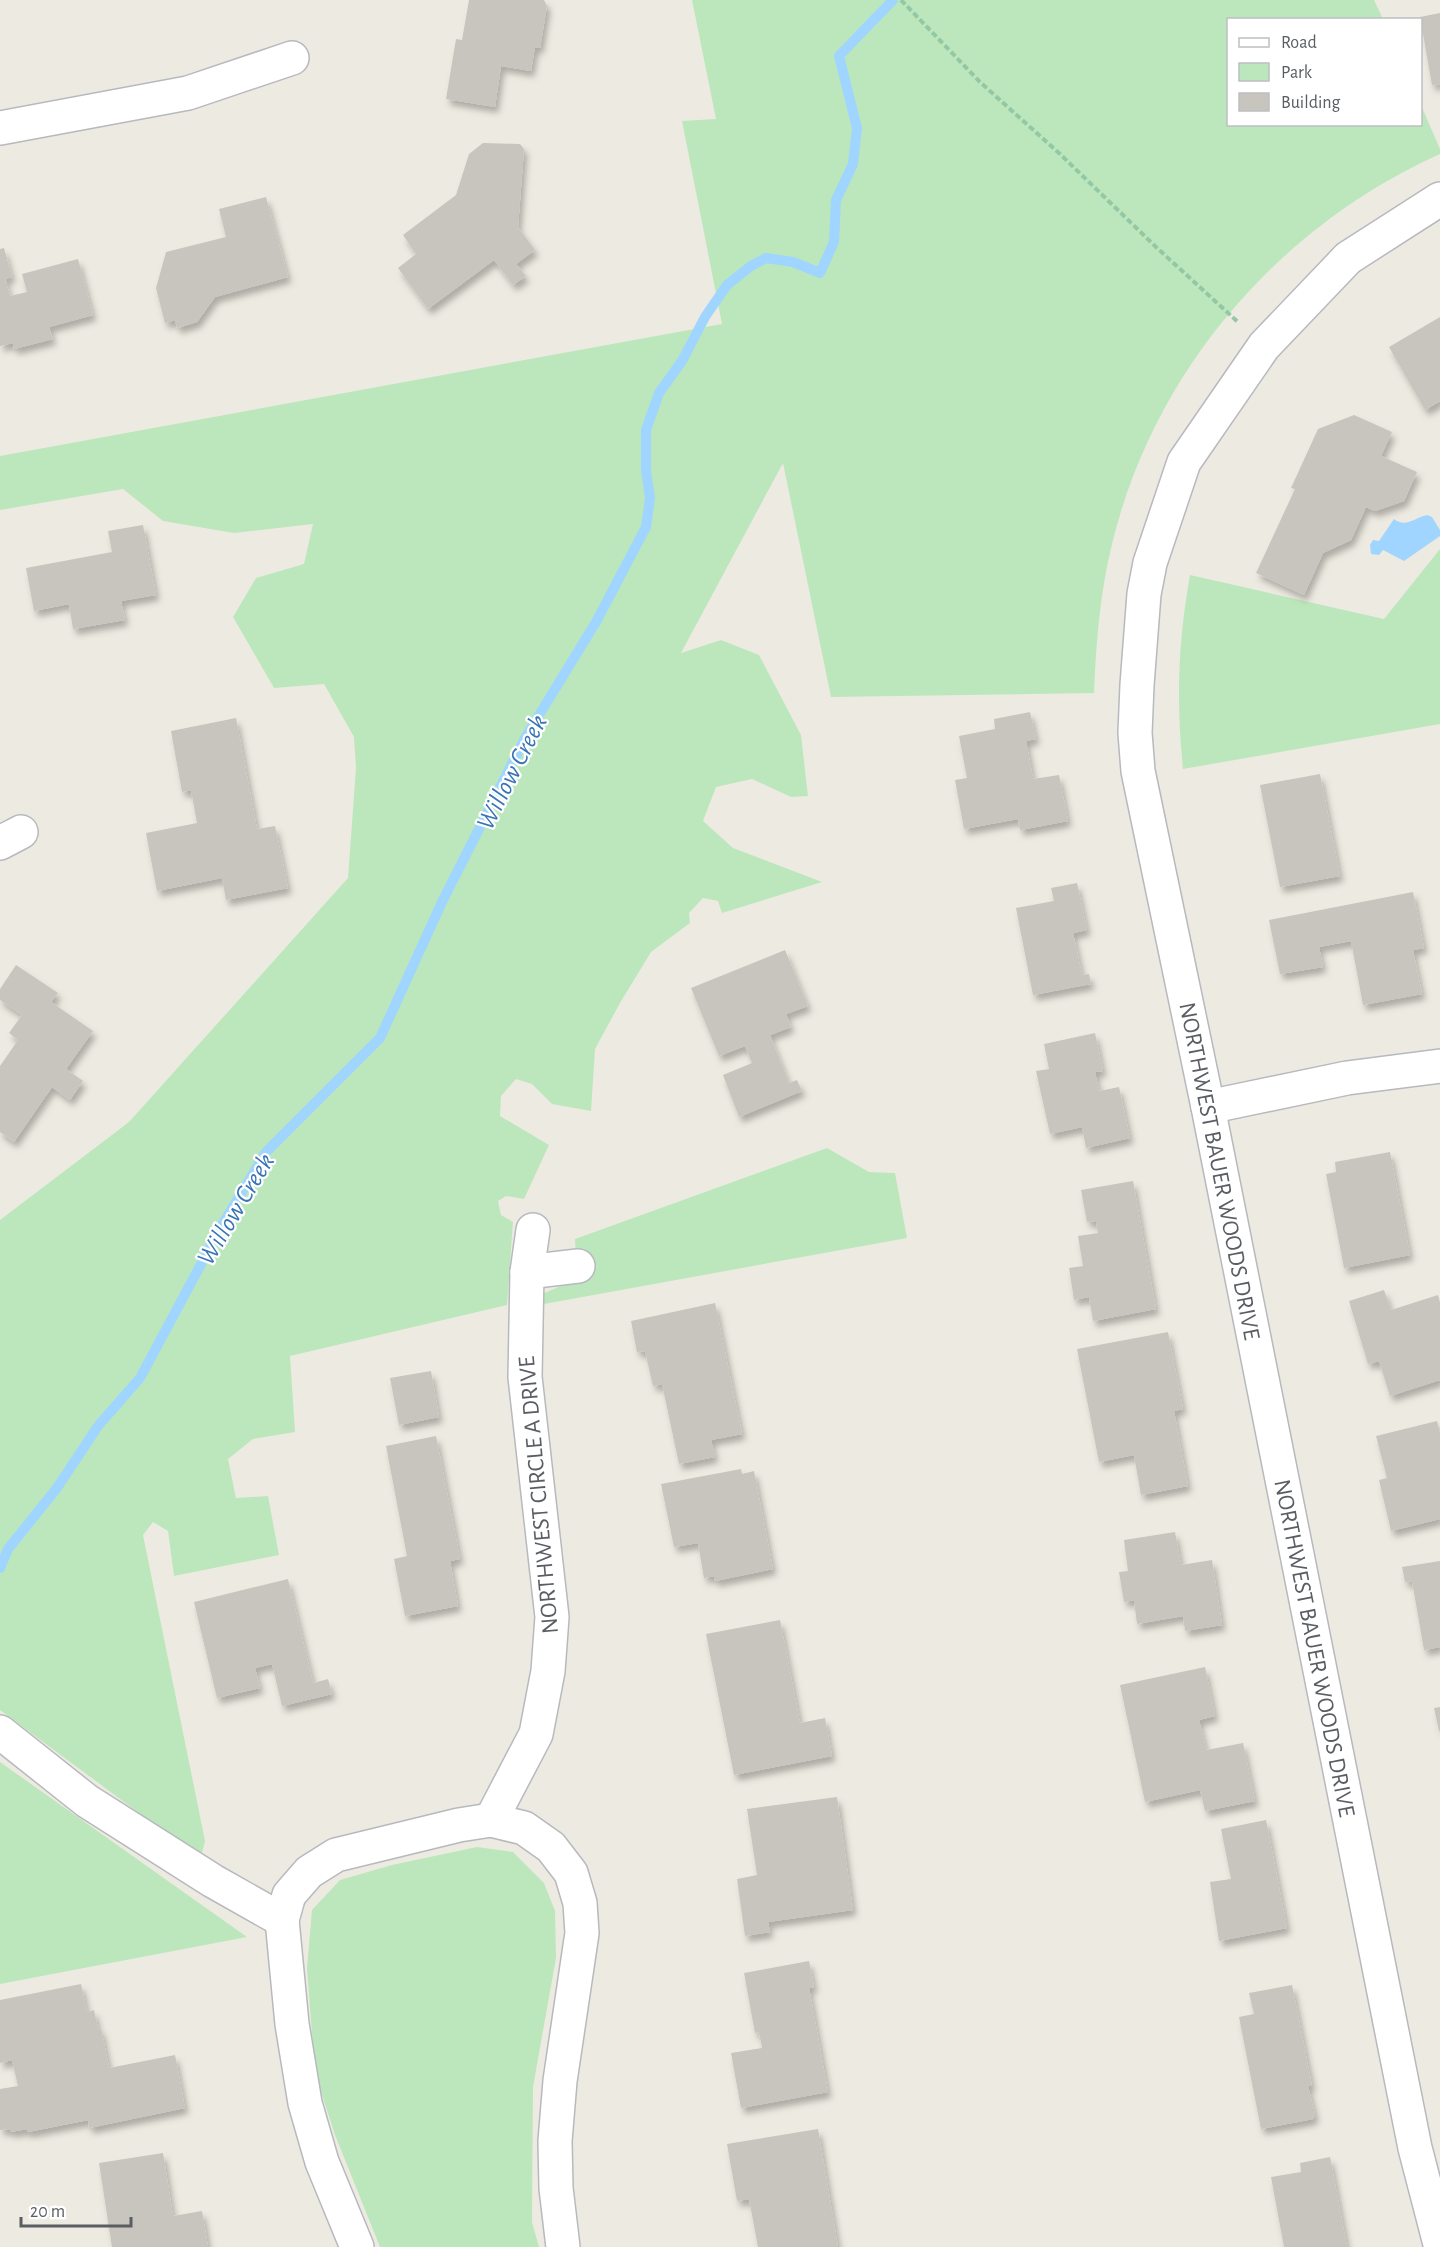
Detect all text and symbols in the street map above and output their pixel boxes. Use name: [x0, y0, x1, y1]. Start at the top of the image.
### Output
legend: [1227, 18, 1422, 126]
text: Road: [1281, 34, 1317, 52]
text: Park: [1281, 64, 1313, 82]
text: Building: [1281, 94, 1341, 112]
water label: Willow Creek: [472, 711, 552, 834]
street label: NORTHWEST BAUER WOODS DRIVE: [1174, 1000, 1264, 1343]
water label: Willow Creek: [193, 1149, 279, 1270]
street label: NORTHWEST CIRCLE A DRIVE: [515, 1355, 563, 1635]
street label: NORTHWEST BAUER WOODS DRIVE: [1269, 1477, 1359, 1820]
scale bar: [21, 2190, 130, 2228]
text: 20 m: [30, 2203, 65, 2221]

